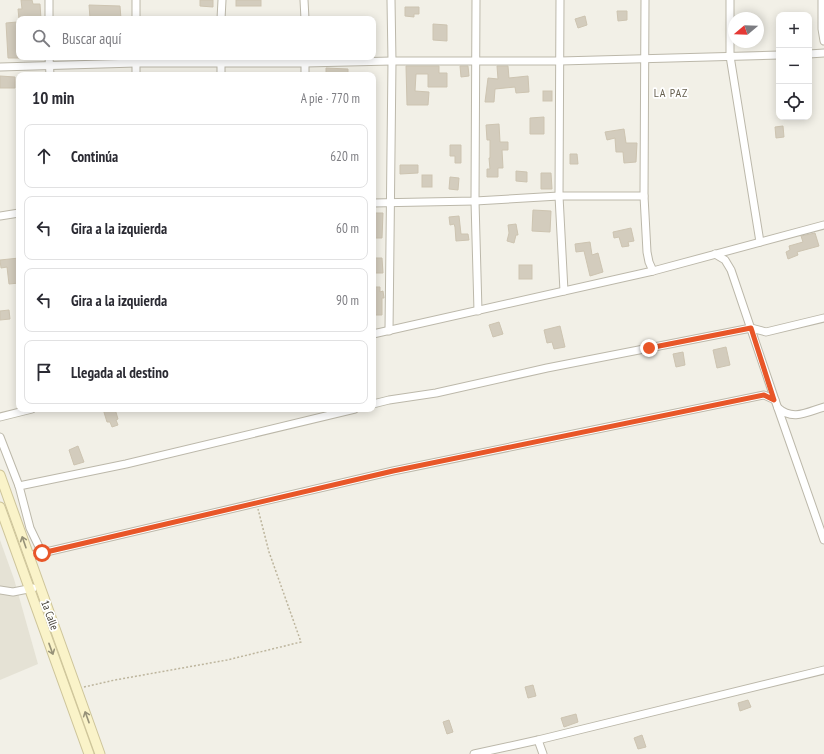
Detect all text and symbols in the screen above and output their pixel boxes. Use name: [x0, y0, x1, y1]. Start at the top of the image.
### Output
north arrow: [728, 12, 764, 48]
map controls: [776, 12, 812, 120]
button: +: [776, 12, 812, 48]
search box: [16, 16, 376, 60]
icon: search: [30, 27, 52, 49]
text: Buscar aquí: [62, 29, 122, 48]
button: −: [776, 48, 812, 84]
button: locate: [776, 84, 812, 120]
district label: LA PAZ: [654, 85, 688, 100]
text: 10 min: [32, 87, 74, 109]
text: A pie · 770 m: [301, 90, 360, 107]
icon: ahead: [33, 145, 55, 167]
text: Continúa: [71, 147, 118, 166]
text: 620 m: [330, 148, 359, 165]
icon: left: [33, 217, 55, 239]
text: Gira a la izquierda: [71, 219, 167, 238]
text: 60 m: [336, 220, 359, 237]
icon: left: [33, 289, 55, 311]
text: Gira a la izquierda: [71, 291, 167, 310]
text: 90 m: [336, 292, 359, 309]
route end: [640, 339, 658, 357]
icon: arrive: [33, 361, 55, 383]
text: Llegada al destino: [71, 363, 169, 382]
one-way arrow: [20, 536, 27, 549]
route start: [33, 544, 51, 562]
street label: 1a Calle: [38, 598, 62, 632]
one-way arrow: [48, 642, 56, 654]
one-way arrow: [83, 711, 90, 724]

